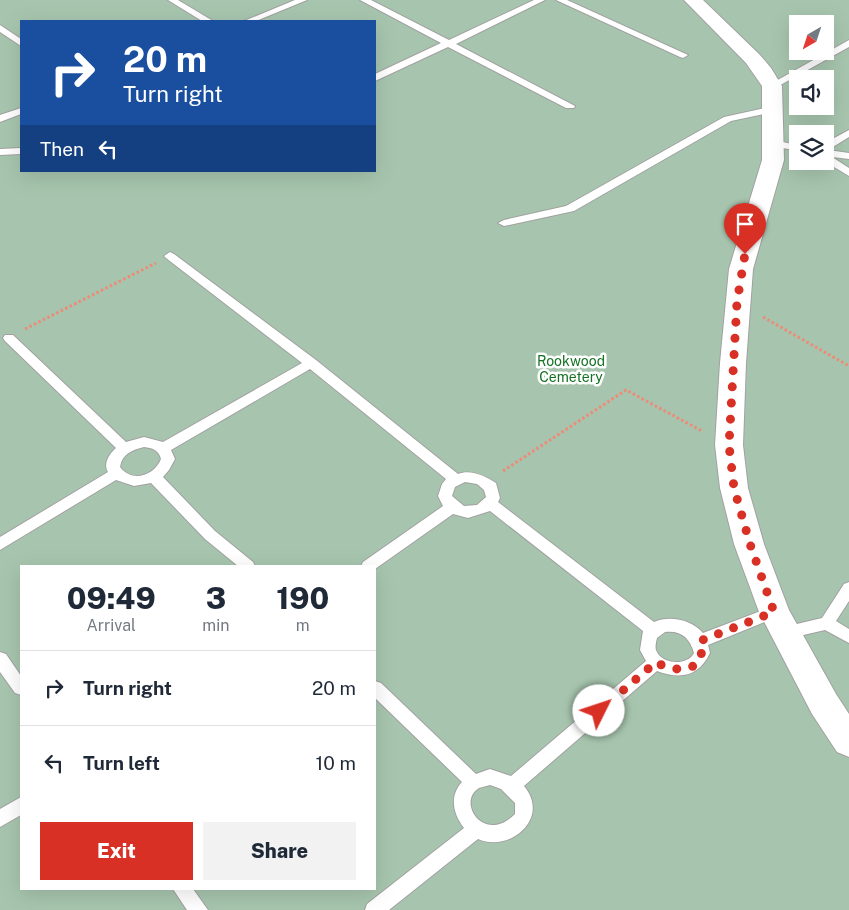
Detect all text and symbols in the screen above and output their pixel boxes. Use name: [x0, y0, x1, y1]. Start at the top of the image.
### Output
north arrow: [789, 15, 834, 60]
map controls: [789, 15, 834, 170]
text: 20 m: [123, 39, 207, 80]
icon: right: [40, 40, 105, 105]
button: sound: [789, 70, 834, 115]
text: Turn right: [123, 81, 223, 107]
button: layers: [789, 125, 834, 170]
icon: left: [94, 135, 122, 163]
text: Then: [40, 138, 84, 160]
pin: [724, 203, 766, 254]
icon: arrive: [731, 210, 759, 238]
park label: Rookwood Cemetery: [537, 353, 605, 385]
text: 09:49: [67, 580, 156, 616]
text: 3: [206, 580, 226, 616]
text: 190: [276, 580, 329, 616]
text: Arrival: [86, 616, 136, 635]
text: min: [202, 616, 229, 635]
text: m: [296, 616, 310, 635]
icon: right: [40, 674, 68, 702]
text: Turn right: [83, 677, 172, 699]
text: 20 m: [312, 677, 356, 699]
position arrow: [572, 684, 624, 736]
icon: left: [40, 749, 68, 777]
text: Turn left: [83, 752, 160, 774]
text: 10 m: [316, 752, 356, 774]
button: Exit: [40, 822, 193, 880]
button: Share: [203, 822, 356, 880]

